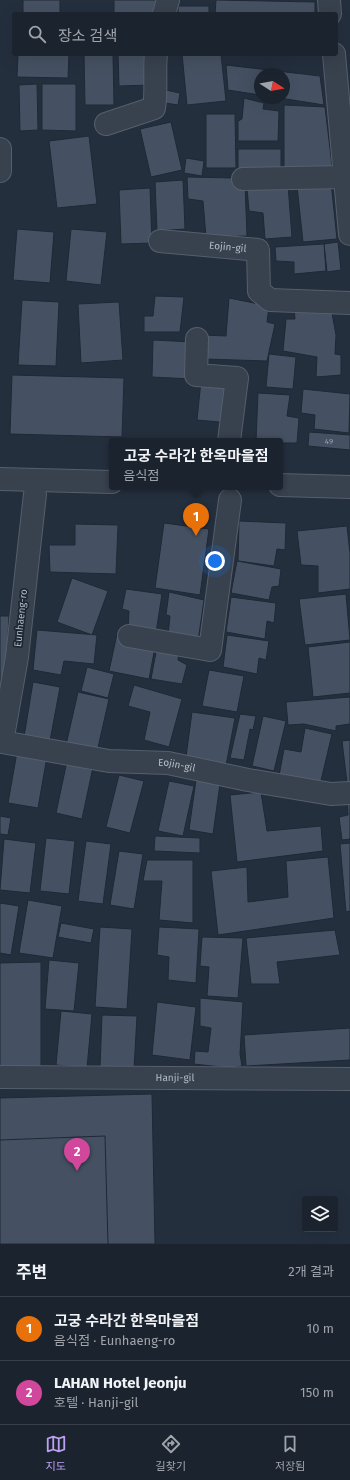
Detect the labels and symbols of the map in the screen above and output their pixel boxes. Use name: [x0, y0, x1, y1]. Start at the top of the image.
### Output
north arrow: [254, 68, 290, 104]
street label: Eojin-gil: [208, 240, 247, 255]
house number: 49: [325, 437, 333, 446]
pin: 1: [183, 503, 209, 536]
your location: [205, 551, 225, 571]
street label: Eunhaeng-ro: [12, 588, 30, 647]
street label: Eojin-gil: [158, 757, 196, 775]
street label: Hanji-gil: [156, 1072, 194, 1084]
pin: 2: [64, 1138, 90, 1171]

